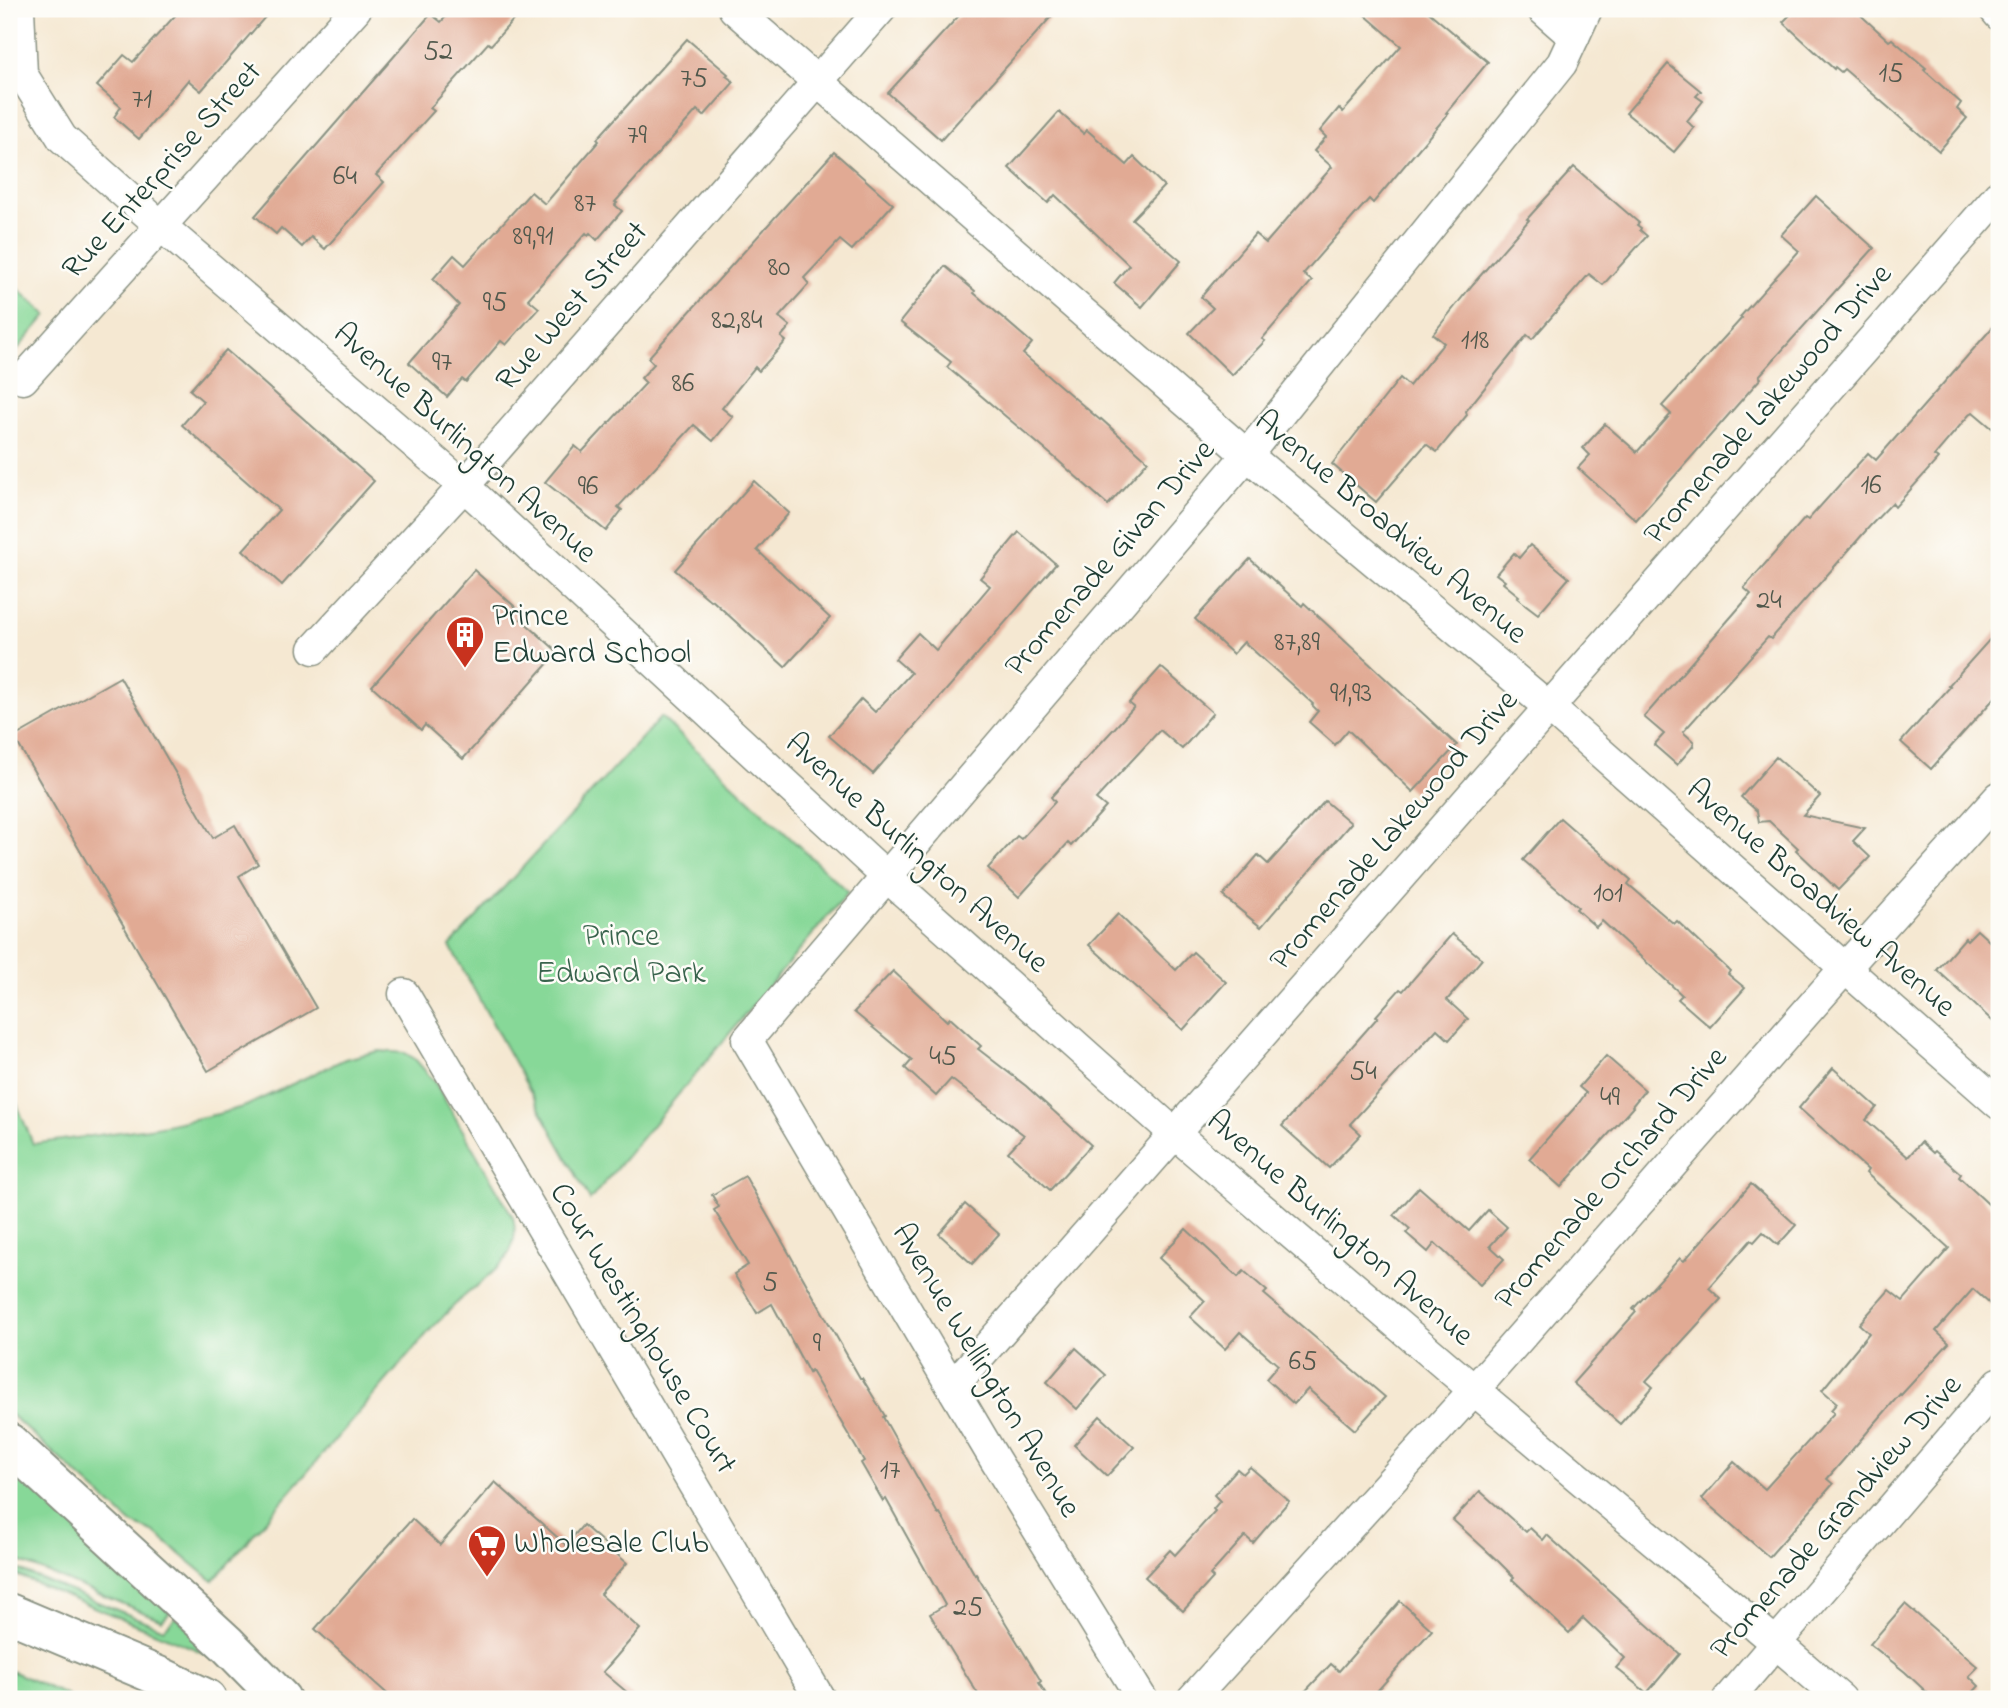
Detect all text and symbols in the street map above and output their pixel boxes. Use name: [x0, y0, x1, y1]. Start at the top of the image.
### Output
house number: 52: [423, 32, 453, 73]
street label: Rue Enterprise Street: [52, 51, 275, 291]
house number: 15: [1879, 54, 1903, 95]
house number: 75: [680, 59, 708, 100]
house number: 71: [132, 80, 152, 121]
house number: 79: [627, 116, 648, 157]
house number: 64: [333, 157, 357, 198]
house number: 87: [574, 184, 596, 225]
street label: Rue West Street: [485, 211, 661, 403]
house number: 89,91: [512, 217, 554, 258]
house number: 80: [768, 248, 790, 289]
street label: Promenade Lakewood Drive: [1633, 253, 1905, 556]
house number: 95: [483, 283, 507, 324]
house number: 82,84: [711, 301, 763, 342]
street label: Avenue Burlington Avenue: [321, 312, 607, 576]
house number: 118: [1461, 321, 1489, 362]
house number: 97: [432, 343, 452, 384]
house number: 86: [672, 364, 694, 405]
street label: Avenue Broadview Avenue: [1243, 399, 1537, 657]
street label: Promenade Givan Drive: [994, 429, 1228, 688]
house number: 16: [1860, 466, 1882, 507]
house number: 96: [578, 467, 598, 508]
house number: 24: [1756, 581, 1782, 622]
place label: Prince Edward School: [492, 594, 691, 678]
building icon: Prince Edward School: [444, 614, 486, 669]
house number: 87,89: [1274, 623, 1320, 664]
house number: 91,93: [1330, 674, 1372, 715]
street label: Promenade Lakewood Drive: [1259, 679, 1531, 982]
street label: Avenue Burlington Avenue: [773, 722, 1059, 986]
street label: Avenue Broadview Avenue: [1675, 768, 1966, 1030]
house number: 101: [1593, 874, 1623, 915]
park label: Prince Edward Park: [536, 914, 707, 998]
street label: Promenade Orchard Drive: [1484, 1036, 1740, 1321]
house number: 45: [929, 1037, 957, 1078]
house number: 54: [1349, 1052, 1377, 1093]
house number: 49: [1600, 1078, 1621, 1119]
street label: Avenue Burlington Avenue: [1195, 1099, 1484, 1359]
street label: Cour Westinghouse Court: [536, 1174, 748, 1484]
street label: Avenue Wellington Avenue: [878, 1215, 1092, 1528]
house number: 5: [762, 1263, 778, 1304]
house number: 9: [813, 1324, 822, 1365]
house number: 65: [1289, 1342, 1317, 1383]
street label: Promenade Grandview Drive: [1700, 1364, 1975, 1671]
house number: 17: [880, 1451, 901, 1492]
place label: Wholesale Club: [514, 1521, 709, 1568]
supermarket icon: Wholesale Club: [466, 1523, 508, 1578]
house number: 25: [953, 1588, 983, 1629]

